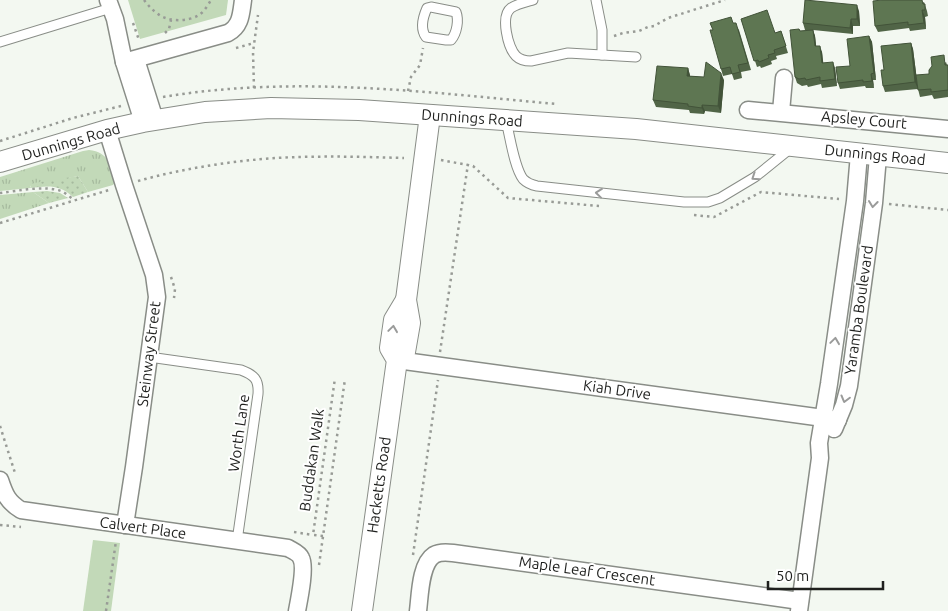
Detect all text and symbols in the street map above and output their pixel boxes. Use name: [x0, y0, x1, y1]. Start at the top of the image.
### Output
street label: Dunnings Road: [421, 105, 523, 130]
street label: Apsley Court: [820, 107, 908, 132]
street label: Dunnings Road: [20, 119, 122, 164]
street label: Dunnings Road: [824, 141, 926, 168]
one-way arrow: [751, 171, 761, 180]
one-way arrow: [595, 188, 603, 199]
one-way arrow: [868, 200, 879, 208]
street label: Yaramba Boulevard: [841, 244, 876, 376]
street label: Steinway Street: [134, 300, 163, 408]
one-way arrow: [387, 325, 398, 333]
one-way arrow: [829, 336, 840, 344]
street label: Kiah Drive: [582, 376, 652, 403]
street label: Worth Lane: [225, 393, 252, 473]
one-way arrow: [841, 395, 851, 403]
street label: Buddakan Walk: [296, 407, 327, 512]
street label: Hacketts Road: [363, 436, 394, 534]
street label: Calvert Place: [99, 513, 187, 542]
street label: Maple Leaf Crescent: [518, 553, 656, 588]
scale bar: [768, 558, 883, 590]
text: 50 m: [776, 567, 809, 584]

